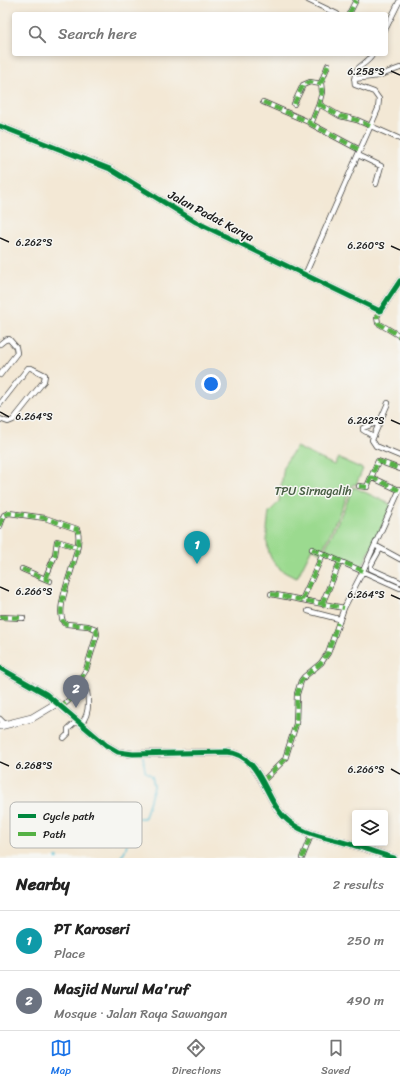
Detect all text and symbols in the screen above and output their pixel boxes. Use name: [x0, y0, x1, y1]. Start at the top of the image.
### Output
search box: [12, 12, 388, 56]
text: Search here: [58, 21, 137, 47]
icon: search: [26, 23, 48, 45]
text: 6.258°S: [347, 63, 385, 81]
street label: Jalan Padat Karya: [163, 184, 258, 248]
text: 6.262°S: [16, 234, 53, 252]
text: 6.260°S: [347, 237, 385, 255]
your location: [201, 374, 221, 394]
text: 6.264°S: [16, 408, 53, 426]
text: 6.262°S: [348, 412, 385, 430]
park label: TPU Sirnagalih: [274, 480, 352, 502]
pin: 1: [184, 531, 210, 564]
text: 6.266°S: [16, 583, 53, 601]
text: 6.264°S: [348, 586, 385, 604]
pin: 2: [63, 675, 89, 708]
text: 6.268°S: [16, 757, 53, 775]
text: 6.266°S: [348, 761, 385, 779]
legend: [10, 802, 142, 848]
text: Cycle path: [43, 807, 95, 826]
map controls: [352, 810, 388, 846]
button: layers: [352, 810, 388, 846]
text: Path: [43, 825, 66, 844]
text: Nearby: [16, 869, 70, 899]
text: 2 results: [333, 873, 384, 896]
text: PT Karoseri: [54, 916, 130, 942]
text: 1: [26, 929, 32, 952]
text: 250 m: [347, 929, 384, 952]
text: Place: [54, 942, 85, 965]
text: Masjid Nurul Ma'ruf: [54, 976, 189, 1002]
text: 2: [25, 989, 33, 1012]
text: 490 m: [346, 989, 384, 1012]
text: Mosque · Jalan Raya Sawangan: [54, 1002, 227, 1025]
tab: Map: [50, 1037, 72, 1080]
tab: Directions: [172, 1037, 221, 1080]
tab: Saved: [321, 1037, 350, 1080]

